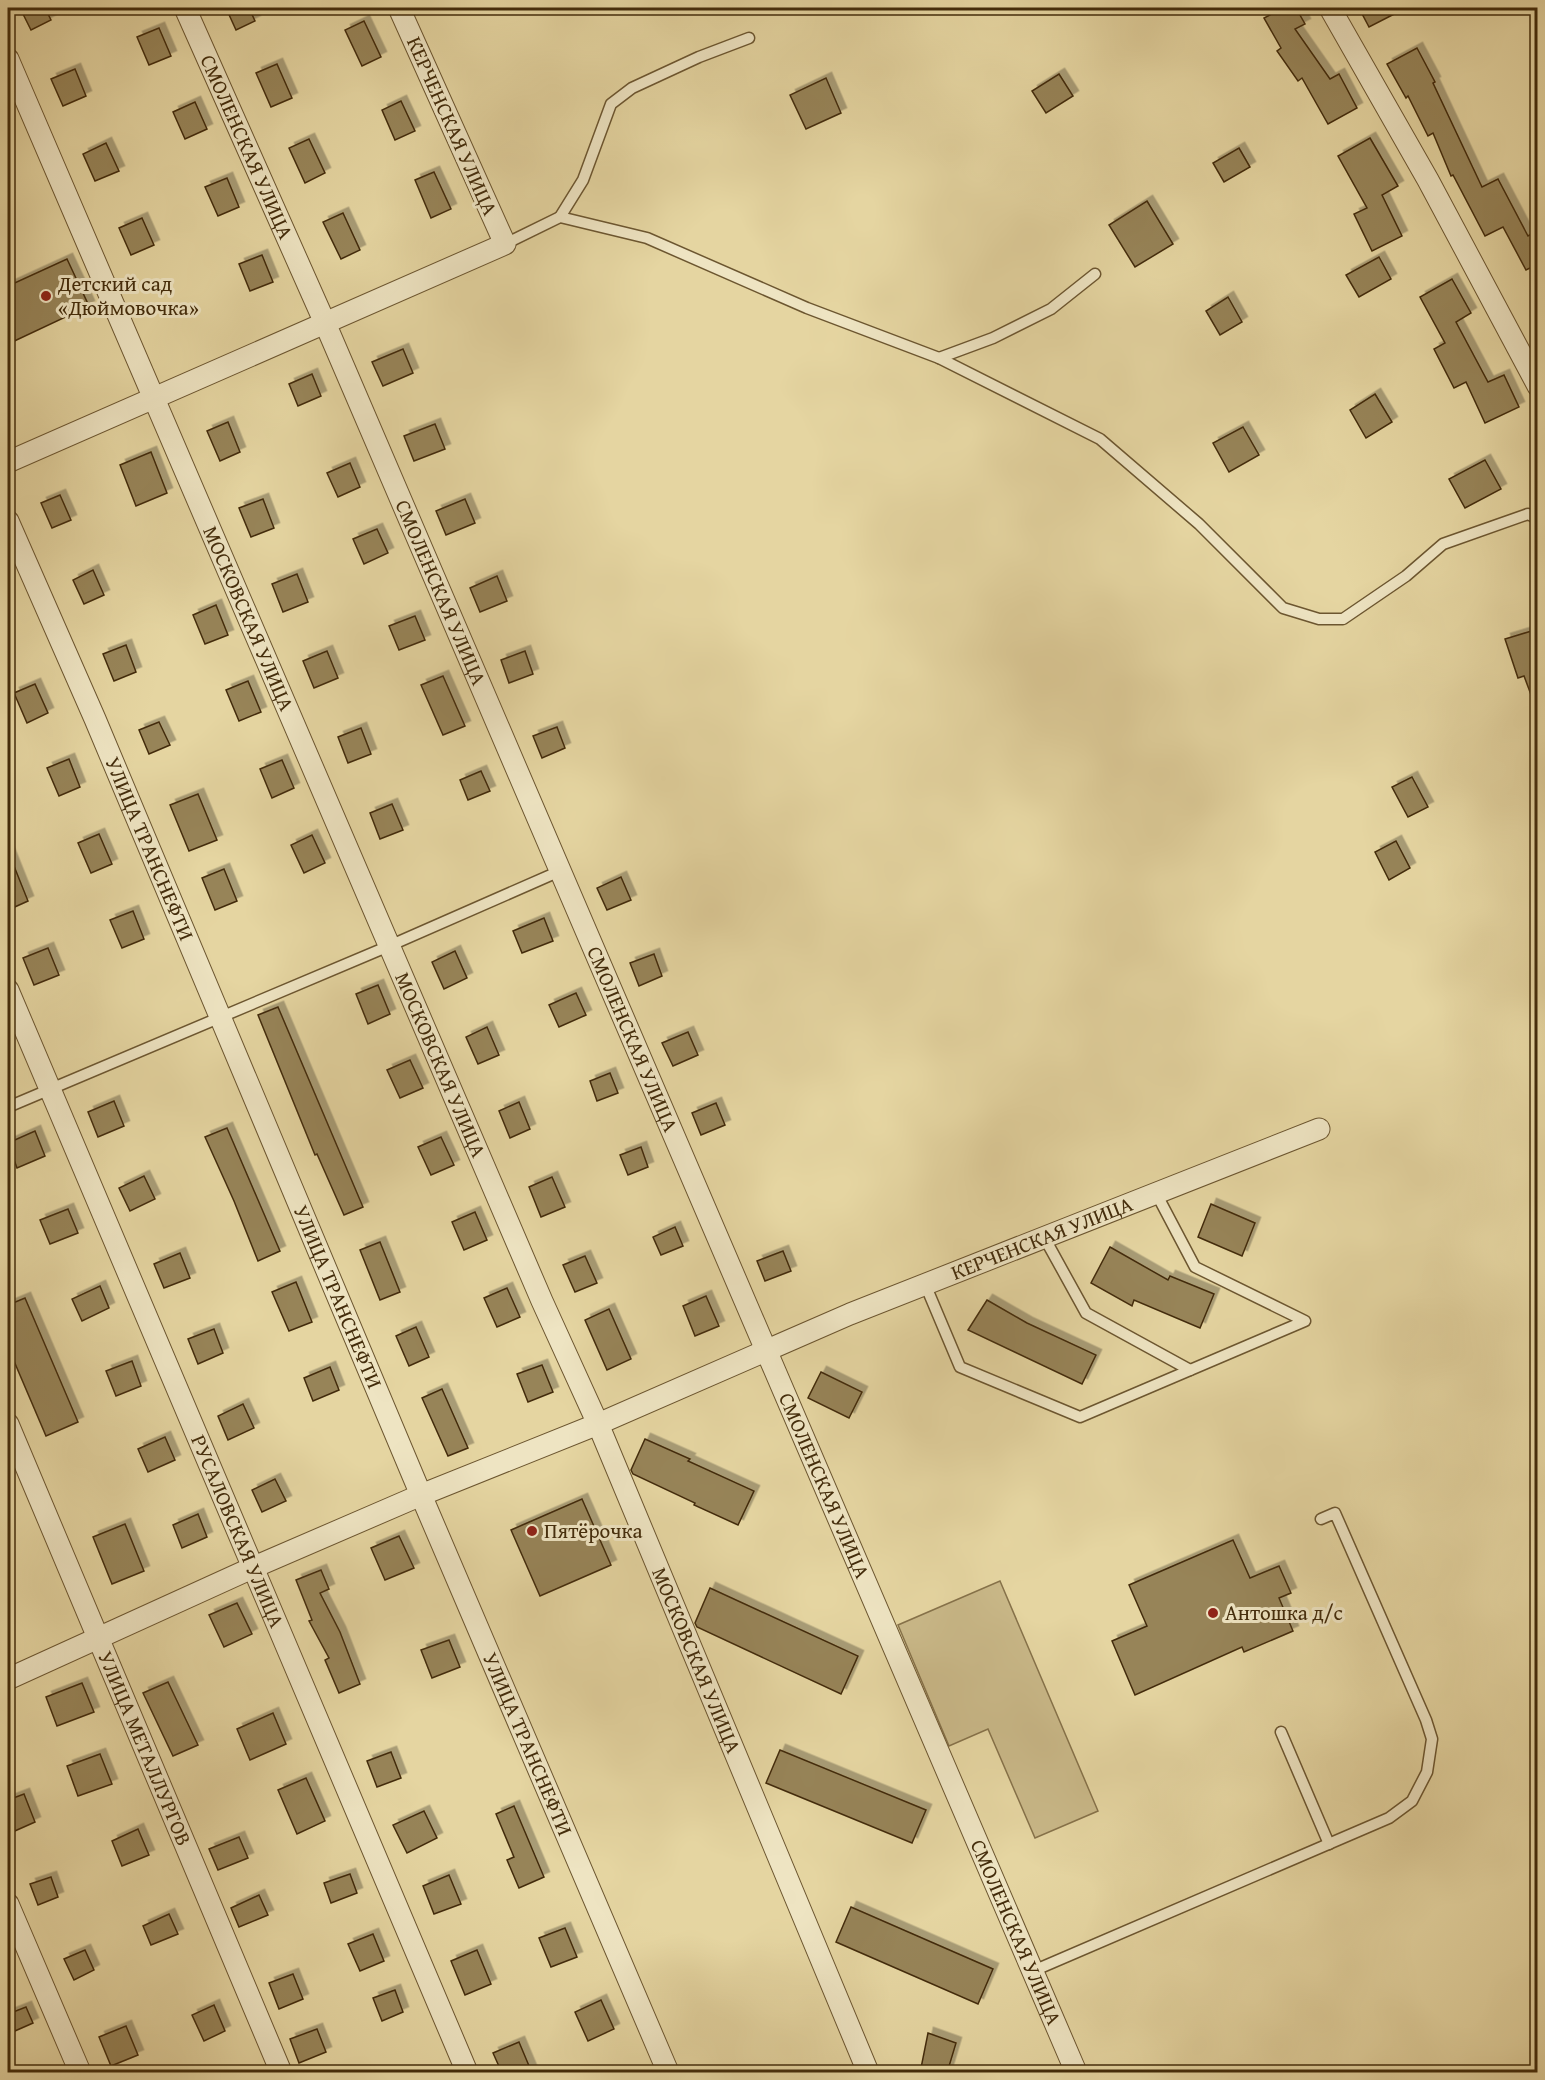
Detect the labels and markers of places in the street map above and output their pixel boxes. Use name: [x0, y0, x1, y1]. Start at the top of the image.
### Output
place label: Детский сад «Дюймовочка»: [57, 268, 199, 323]
marker: Детский сад «Дюймовочка»: [39, 289, 53, 303]
place label: Пятёрочка: [544, 1515, 642, 1546]
marker: Пятёрочка: [525, 1524, 539, 1538]
place label: Антошка д/с: [1225, 1597, 1343, 1628]
marker: Антошка д/с: [1206, 1606, 1220, 1620]

